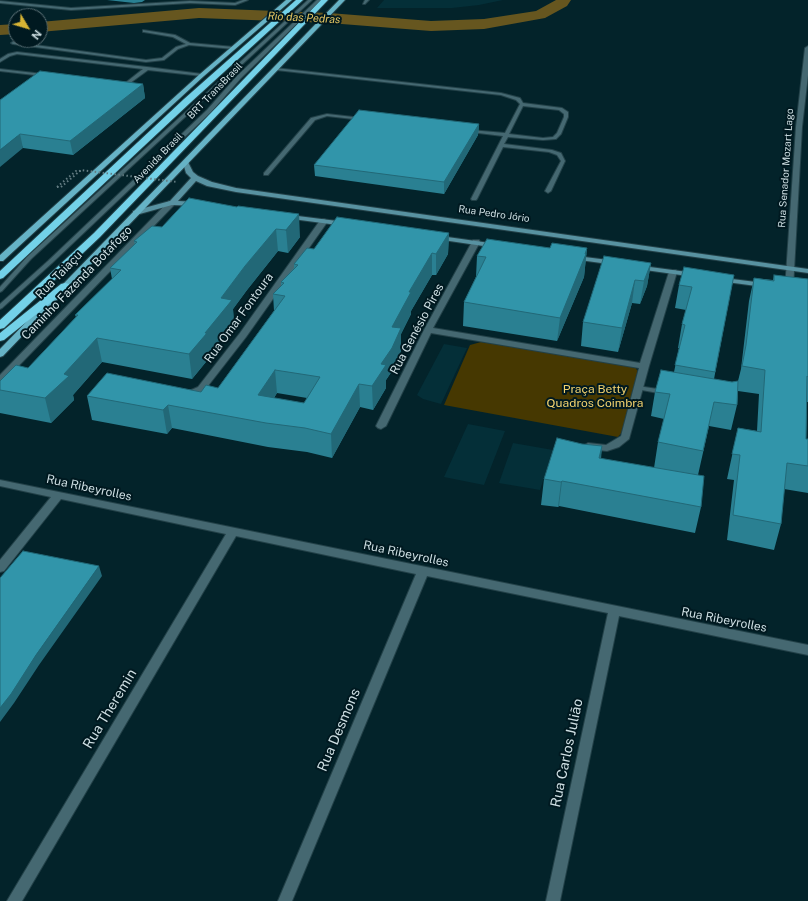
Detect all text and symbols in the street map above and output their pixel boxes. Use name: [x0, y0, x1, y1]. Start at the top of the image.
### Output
north arrow: [8, 8, 48, 48]
water label: Rio das Pedras: [267, 10, 341, 26]
text: N: [29, 28, 44, 42]
street label: BRT TransBrasil: [185, 60, 245, 122]
street label: Rua Senador Mozart Lago: [776, 108, 796, 228]
street label: Avenida Brasil: [131, 130, 185, 186]
street label: Rua Pedro Jório: [458, 203, 530, 225]
street label: Caminho Fazenda Botafogo: [19, 223, 135, 343]
street label: Rua Taiaçu: [33, 248, 85, 302]
street label: Rua Omar Fontoura: [202, 270, 276, 366]
street label: Rua Genésio Pires: [387, 281, 447, 377]
park label: Praça Betty Quadros Coimbra: [547, 382, 643, 410]
street label: Rua Ribeyrolles: [45, 472, 133, 504]
street label: Rua Ribeyrolles: [362, 538, 450, 570]
street label: Rua Ribeyrolles: [680, 605, 768, 635]
street label: Rua Theremin: [80, 666, 140, 752]
street label: Rua Desmons: [314, 686, 364, 774]
street label: Rua Carlos Julião: [547, 697, 587, 809]

